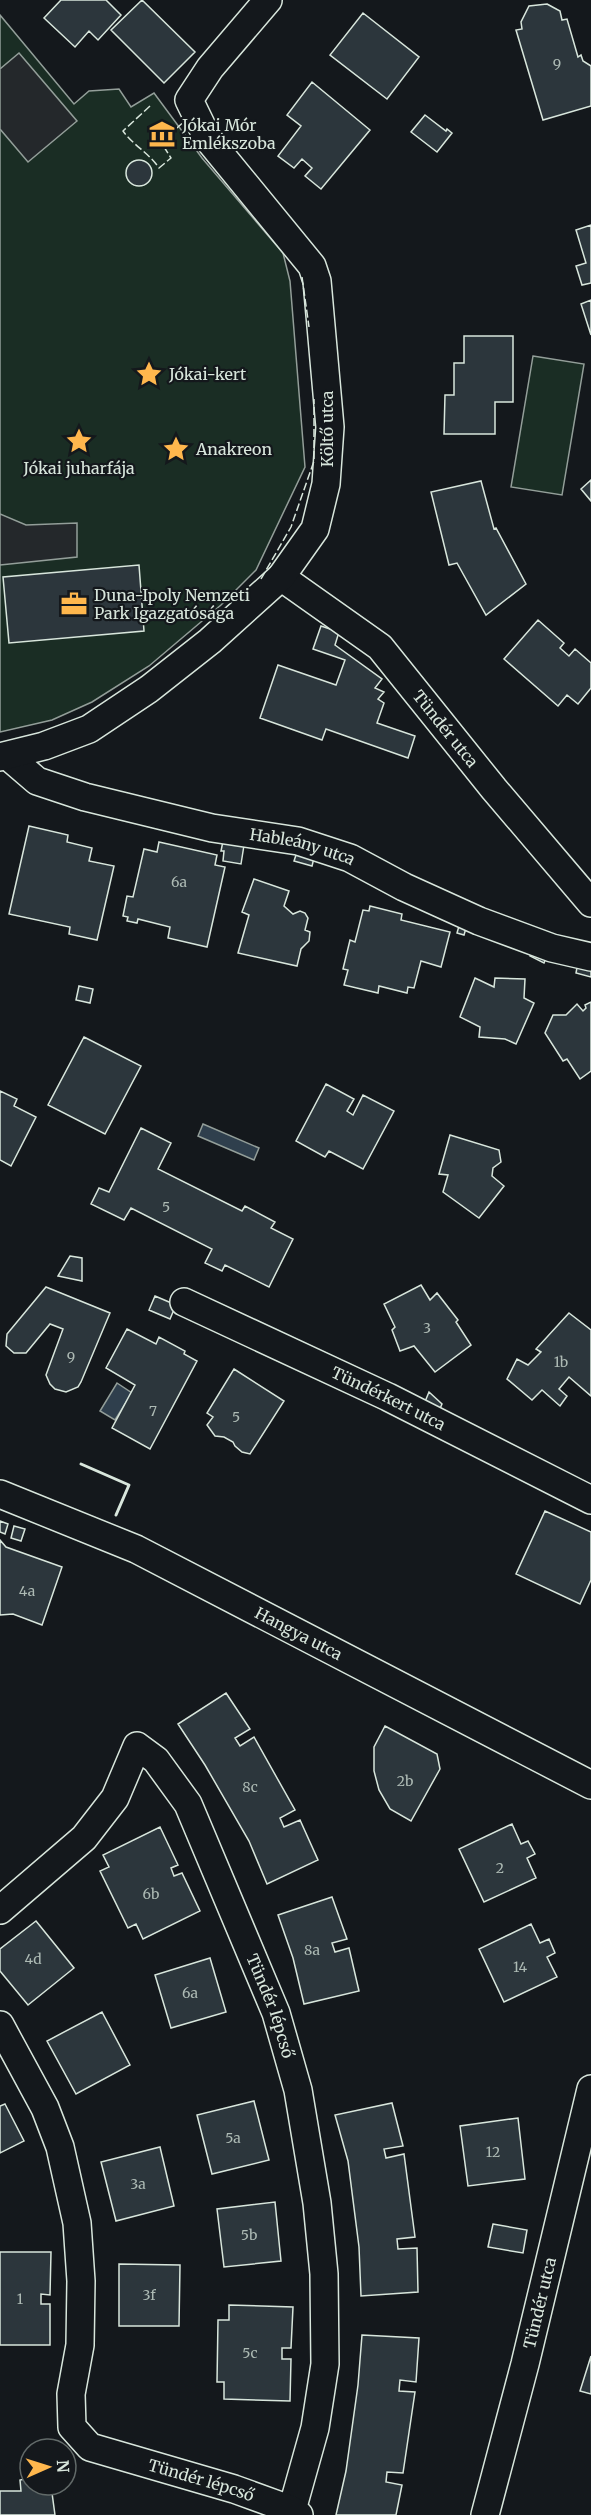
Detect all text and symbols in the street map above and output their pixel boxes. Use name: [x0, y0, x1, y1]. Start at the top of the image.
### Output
house number: 9: [553, 55, 561, 73]
place label: Jókai Mór Emlékszoba: [181, 115, 276, 153]
museum icon: Jókai Mór Emlékszoba: [147, 119, 177, 149]
place icon: Jókai-kert: [134, 359, 164, 389]
place label: Jókai-kert: [168, 364, 247, 384]
street label: Költő utca: [317, 390, 337, 467]
place icon: Jókai juharfája: [64, 426, 94, 456]
place icon: Anakreon: [161, 434, 191, 464]
place label: Anakreon: [195, 439, 272, 459]
place label: Jókai juharfája: [22, 458, 135, 478]
place label: Duna-Ipoly Nemzeti Park Igazgatósága: [94, 585, 250, 623]
office icon: Duna-Ipoly Nemzeti Park Igazgatósága: [59, 589, 89, 619]
street label: Tündér utca: [409, 686, 483, 772]
street label: Hableány utca: [248, 824, 359, 869]
house number: 6a: [171, 873, 188, 891]
house number: 5: [162, 1198, 170, 1216]
house number: 3: [423, 1319, 431, 1337]
house number: 9: [67, 1348, 75, 1366]
house number: 1b: [554, 1353, 568, 1371]
street label: Tündérkert utca: [328, 1362, 449, 1435]
house number: 7: [149, 1402, 157, 1420]
house number: 5: [232, 1408, 240, 1426]
house number: 4a: [19, 1582, 36, 1600]
street label: Hangya utca: [252, 1602, 346, 1665]
house number: 2b: [397, 1772, 413, 1790]
house number: 8c: [242, 1778, 258, 1796]
house number: 2: [496, 1859, 504, 1877]
house number: 6b: [143, 1885, 159, 1903]
house number: 8a: [304, 1941, 321, 1959]
house number: 4d: [24, 1950, 42, 1968]
street label: Tündér lépcső: [242, 1951, 298, 2060]
house number: 14: [513, 1958, 527, 1976]
house number: 6a: [182, 1984, 199, 2002]
house number: 5a: [225, 2129, 241, 2147]
house number: 12: [486, 2143, 500, 2161]
house number: 3a: [130, 2175, 146, 2193]
house number: 5b: [241, 2226, 257, 2244]
street label: Tündér utca: [519, 2255, 560, 2351]
house number: 3f: [142, 2286, 156, 2304]
house number: 1: [17, 2290, 23, 2308]
house number: 5c: [242, 2344, 258, 2362]
north arrow: [18, 2437, 78, 2497]
street label: Tündér lépcső: [146, 2455, 257, 2506]
text: N: [53, 2459, 73, 2473]

